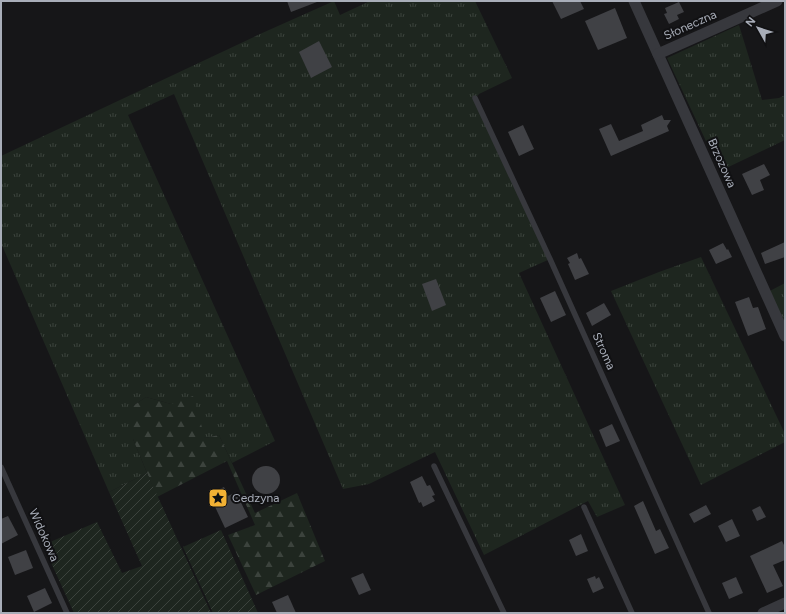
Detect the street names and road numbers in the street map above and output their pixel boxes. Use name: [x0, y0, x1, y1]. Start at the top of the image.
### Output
street label: Słoneczna: [661, 7, 719, 43]
street label: Brzozowa: [705, 136, 739, 190]
street label: Stroma: [590, 330, 618, 372]
street label: Widokowa: [26, 506, 62, 564]

